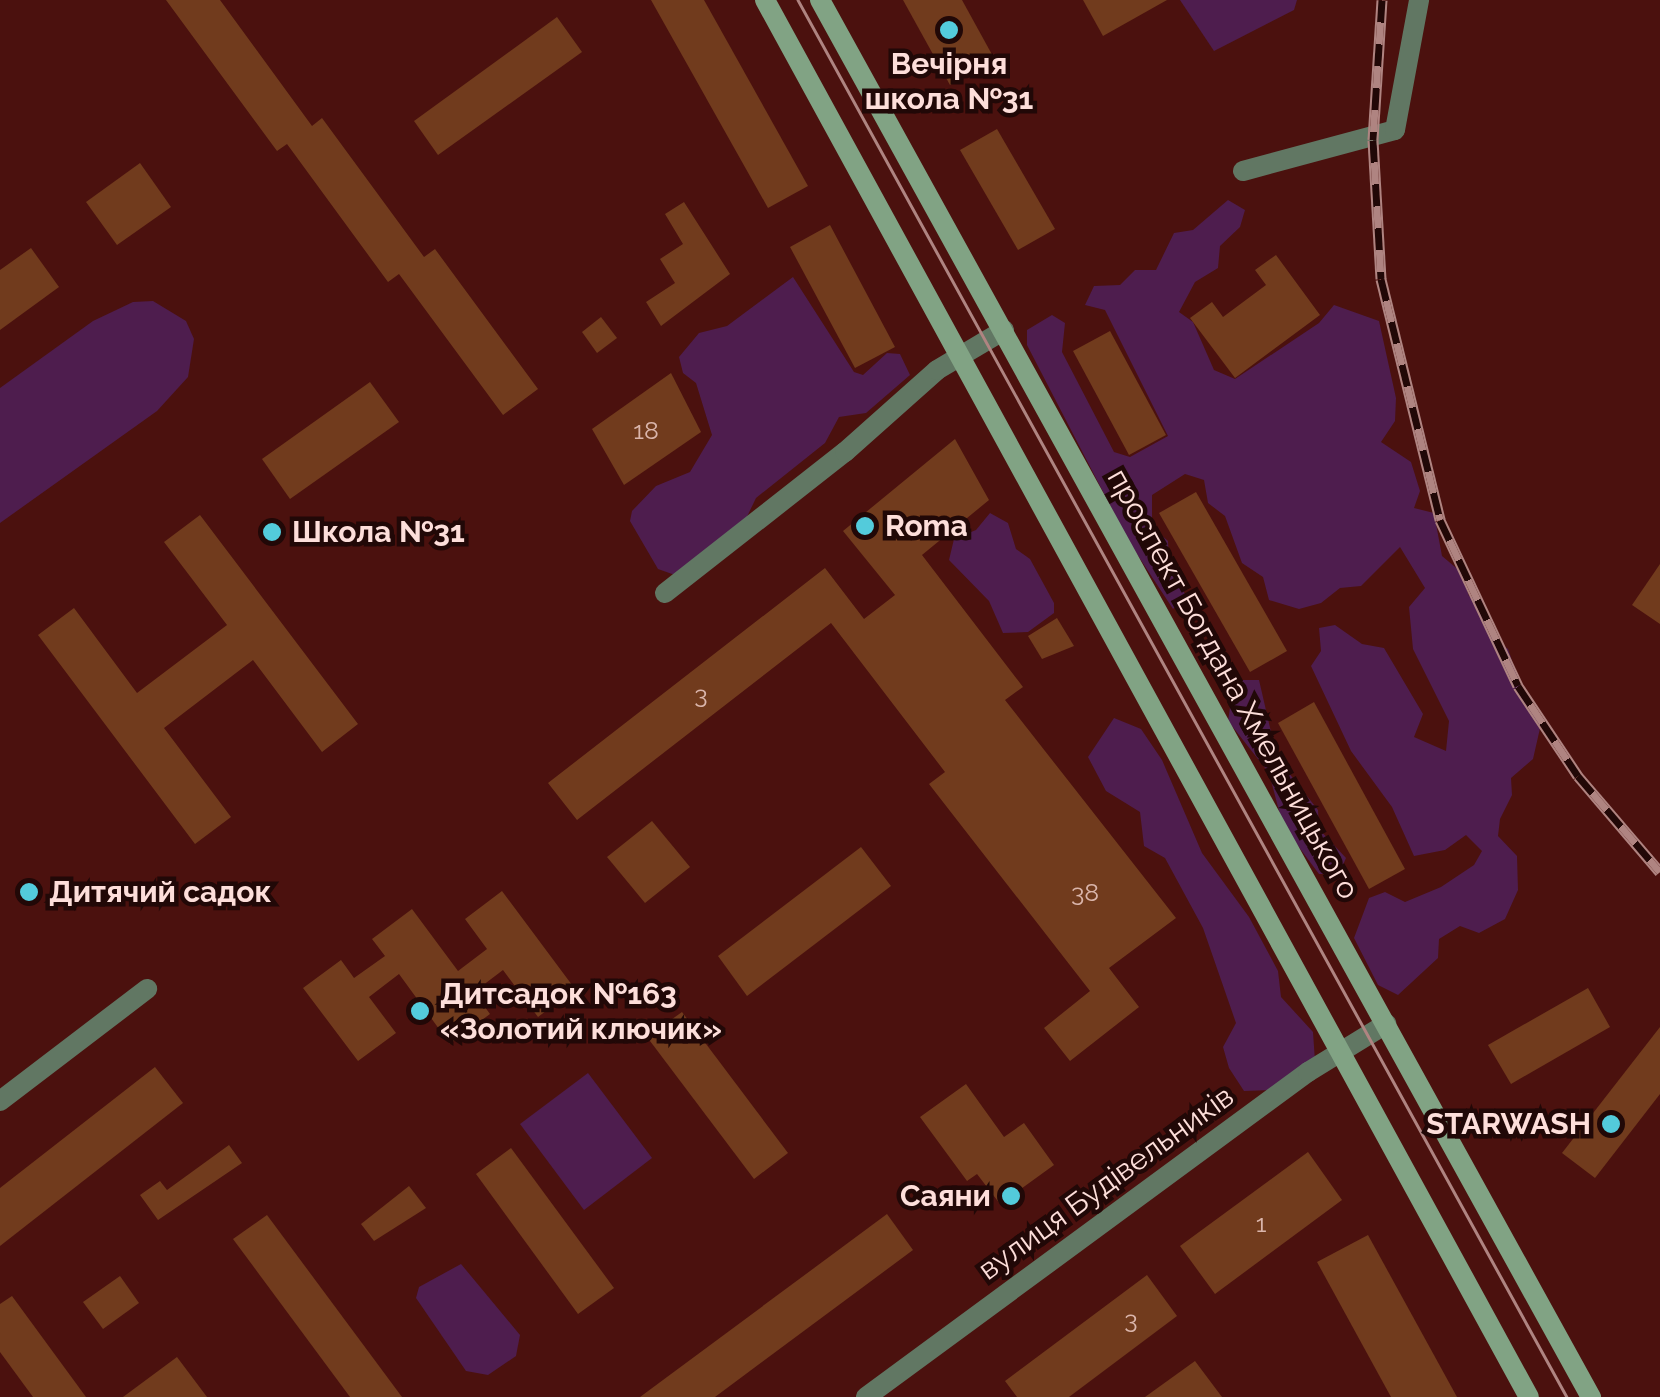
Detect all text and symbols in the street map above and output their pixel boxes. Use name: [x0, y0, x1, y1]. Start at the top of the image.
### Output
marker: Вечірня школа №31: [938, 19, 960, 41]
place label: Вечірня школа №31: [865, 46, 1033, 116]
house number: 18: [633, 415, 659, 445]
street label: проспект Богдана Хмельницького: [1099, 463, 1367, 905]
place label: Roma: [885, 508, 968, 544]
place label: Школа №31: [292, 514, 465, 550]
marker: Roma: [854, 515, 876, 537]
marker: Школа №31: [261, 521, 283, 543]
house number: 3: [694, 679, 708, 709]
place label: Дитячий садок: [49, 874, 272, 910]
house number: 38: [1071, 877, 1099, 907]
marker: Дитячий садок: [18, 881, 40, 903]
place label: Дитсадок №163 «Золотий ключик»: [440, 976, 722, 1046]
marker: Дитсадок №163 «Золотий ключик»: [409, 1000, 431, 1022]
street label: вулиця Будівельників: [971, 1078, 1241, 1288]
place label: STARWASH: [1426, 1106, 1591, 1142]
marker: STARWASH: [1600, 1113, 1622, 1135]
place label: Саяни: [900, 1178, 991, 1214]
marker: Саяни: [1000, 1185, 1022, 1207]
house number: 1: [1256, 1208, 1266, 1238]
house number: 3: [1124, 1304, 1138, 1334]

